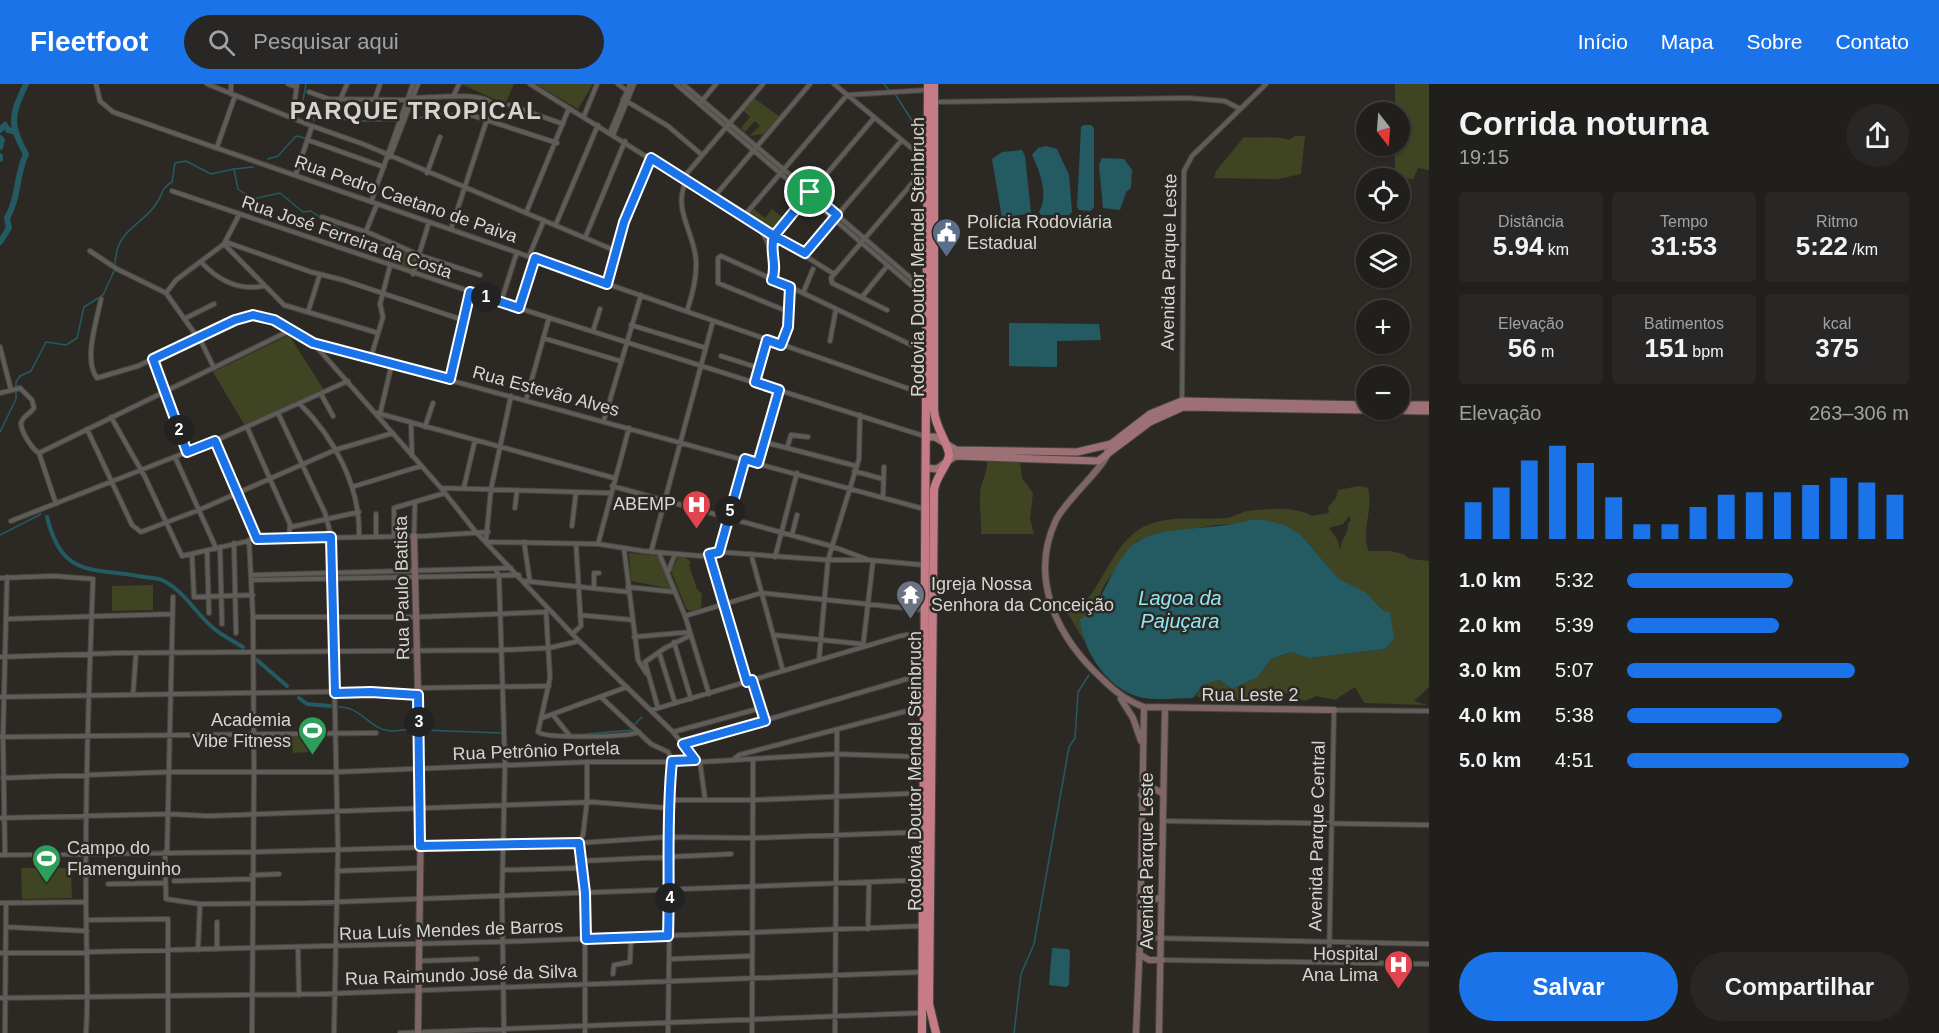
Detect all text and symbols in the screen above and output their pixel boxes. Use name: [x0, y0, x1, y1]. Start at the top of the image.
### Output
search box: [184, 15, 604, 69]
text: Fleetfoot: [30, 26, 148, 57]
icon: search: [205, 26, 238, 59]
text: Pesquisar aqui: [253, 29, 399, 54]
text: Início: [1578, 30, 1628, 53]
text: Mapa: [1661, 30, 1713, 53]
text: Sobre: [1746, 30, 1802, 53]
text: Contato: [1835, 30, 1909, 53]
district label: PARQUE TROPICAL: [290, 97, 542, 124]
north arrow: [1356, 102, 1410, 156]
map controls: [1356, 102, 1410, 420]
button: share: [1846, 104, 1909, 167]
text: Corrida noturna: [1459, 105, 1708, 142]
street label: Rodovia Doutor Mendel Steinbruch: [908, 117, 928, 397]
text: 19:15: [1459, 146, 1509, 168]
street label: Rua Pedro Caetano de Paiva: [292, 151, 521, 247]
pin: [784, 166, 835, 217]
button: locate: [1356, 168, 1410, 222]
street label: Avenida Parque Leste: [1157, 173, 1181, 351]
icon: arrive: [793, 175, 826, 208]
street label: Rua José Ferreira da Costa: [239, 192, 456, 283]
place label: Polícia Rodoviária Estadual: [967, 212, 1113, 253]
text: Distância: [1498, 213, 1564, 230]
text: Tempo: [1660, 213, 1708, 230]
text: Ritmo: [1816, 213, 1858, 230]
public building icon: Polícia Rodoviária Estadual: [930, 216, 962, 258]
text: 5.94: [1493, 231, 1543, 261]
text: 31:53: [1651, 231, 1717, 261]
text: 5:22: [1796, 231, 1848, 261]
button: layers: [1356, 234, 1410, 288]
text: km: [1543, 241, 1569, 258]
text: /km: [1848, 241, 1878, 258]
pin: 1: [471, 282, 501, 312]
text: 1: [482, 288, 490, 305]
button: +: [1356, 300, 1410, 354]
text: Elevação: [1498, 315, 1564, 332]
text: Batimentos: [1644, 315, 1724, 332]
text: kcal: [1823, 315, 1851, 332]
text: 56: [1508, 333, 1537, 363]
text: 151: [1645, 333, 1688, 363]
text: 375: [1815, 333, 1859, 363]
text: m: [1537, 343, 1554, 360]
text: bpm: [1688, 343, 1723, 360]
street label: Rua Estevão Alves: [470, 362, 622, 420]
button: −: [1356, 366, 1410, 420]
text: Elevação: [1459, 402, 1541, 424]
text: 263–306 m: [1809, 402, 1909, 424]
pin: 2: [164, 415, 194, 445]
text: 2: [175, 421, 183, 438]
hospital icon: ABEMP: [681, 488, 713, 530]
place label: ABEMP: [613, 494, 676, 514]
pin: 5: [715, 496, 745, 526]
text: 5: [726, 502, 734, 519]
street label: Rua Paulo Batista: [391, 515, 413, 660]
text: 1.0 km: [1459, 569, 1521, 591]
text: 5:32: [1555, 569, 1594, 591]
place label: Igreja Nossa Senhora da Conceição: [931, 574, 1114, 615]
temple icon: Igreja Nossa Senhora da Conceição: [894, 578, 926, 620]
water label: Lagoa da Pajuçara: [1138, 587, 1222, 632]
text: 2.0 km: [1459, 614, 1521, 636]
text: 5:39: [1555, 614, 1594, 636]
street label: Rodovia Doutor Mendel Steinbruch: [905, 631, 925, 911]
text: 3.0 km: [1459, 659, 1521, 681]
text: 5:07: [1555, 659, 1594, 681]
street label: Rua Leste 2: [1201, 685, 1299, 705]
text: 4.0 km: [1459, 704, 1521, 726]
text: 5:38: [1555, 704, 1594, 726]
pin: 3: [404, 707, 434, 737]
place label: Academia Vibe Fitness: [192, 710, 292, 751]
text: 3: [415, 713, 423, 730]
sports icon: Academia Vibe Fitness: [296, 714, 328, 756]
street label: Rua Petrônio Portela: [452, 738, 621, 764]
street label: Avenida Parque Central: [1305, 740, 1329, 932]
text: 5.0 km: [1459, 749, 1521, 771]
text: 4:51: [1555, 749, 1594, 771]
street label: Avenida Parque Leste: [1137, 773, 1157, 949]
place label: Campo do Flamenguinho: [67, 838, 181, 879]
sports icon: Campo do Flamenguinho: [30, 842, 62, 884]
pin: 4: [655, 883, 685, 913]
text: 4: [666, 889, 674, 906]
street label: Rua Luís Mendes de Barros: [339, 916, 563, 944]
place label: Hospital Ana Lima: [1302, 944, 1379, 985]
hospital icon: Hospital Ana Lima: [1383, 948, 1415, 990]
button: Salvar: [1459, 952, 1678, 1021]
button: Compartilhar: [1690, 952, 1909, 1021]
street label: Rua Raimundo José da Silva: [345, 961, 578, 989]

